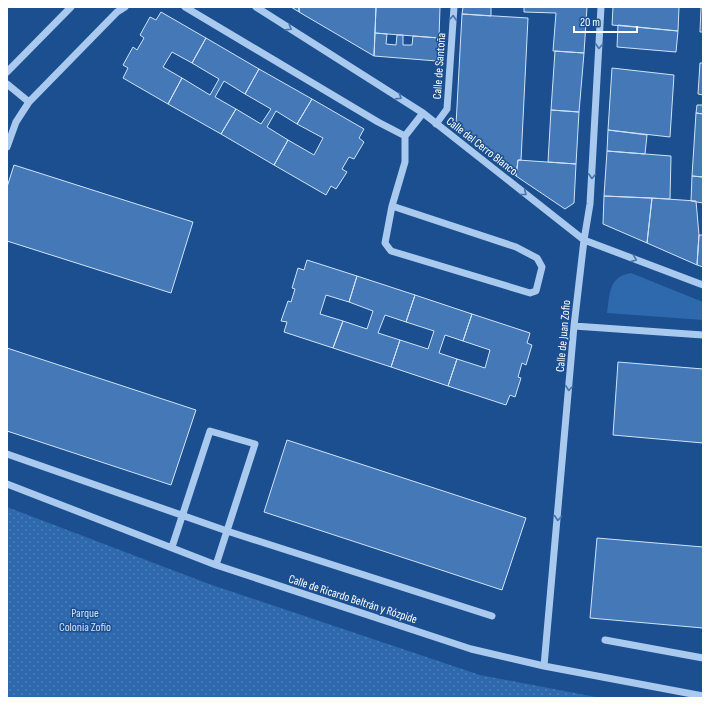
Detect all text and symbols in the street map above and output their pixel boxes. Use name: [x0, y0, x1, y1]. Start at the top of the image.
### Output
scale bar: [574, 8, 637, 34]
one-way arrow: [448, 15, 457, 21]
text: 20 m: [580, 15, 600, 30]
one-way arrow: [285, 23, 292, 31]
street label: Calle de Santoña: [430, 32, 449, 100]
one-way arrow: [595, 43, 603, 49]
one-way arrow: [395, 92, 402, 100]
street label: Calle del Cerro Blanco: [443, 114, 520, 179]
one-way arrow: [587, 173, 596, 179]
one-way arrow: [520, 188, 527, 195]
one-way arrow: [631, 255, 638, 263]
street label: Calle de Juan Zofio: [553, 299, 574, 373]
one-way arrow: [565, 385, 574, 391]
one-way arrow: [553, 515, 562, 521]
street label: Calle de Ricardo Beltrán y Rózpide: [287, 572, 419, 627]
park label: Parque Colonia Zofío: [59, 606, 111, 635]

